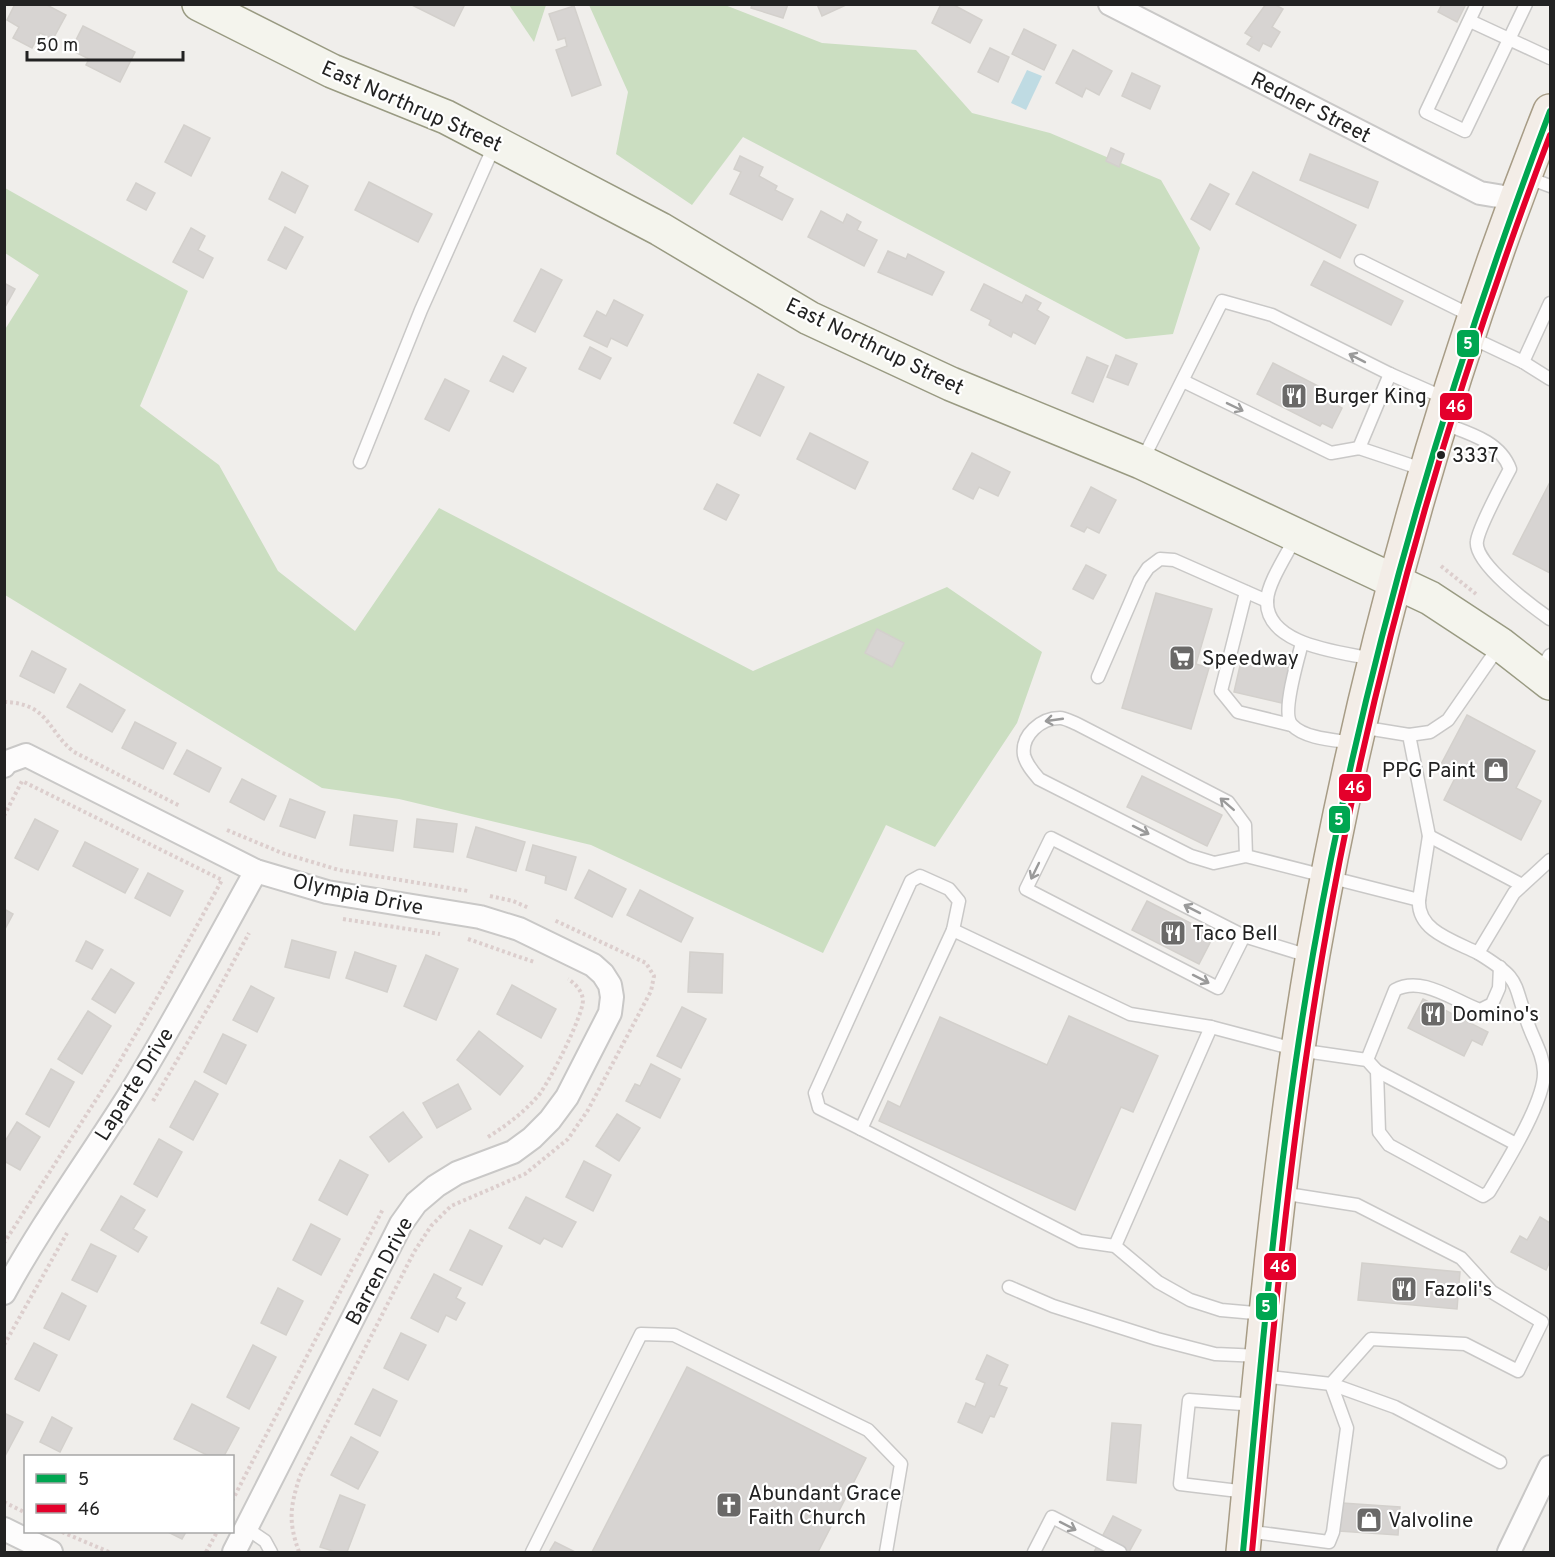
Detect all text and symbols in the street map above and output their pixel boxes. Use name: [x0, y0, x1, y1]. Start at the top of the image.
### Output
scale bar: [27, 24, 183, 62]
text: 50 m: [36, 35, 78, 58]
street label: East Northrup Street: [317, 55, 506, 159]
street label: Redner Street: [1246, 66, 1375, 150]
street label: East Northrup Street: [781, 292, 968, 402]
line badge: 5: [1456, 329, 1480, 358]
text: 5: [1463, 335, 1473, 355]
one-way arrow: [1348, 351, 1366, 363]
restaurant icon: Burger King: [1279, 381, 1309, 411]
place label: Burger King: [1314, 384, 1427, 411]
line badge: 46: [1439, 392, 1473, 421]
text: 46: [1446, 398, 1466, 418]
one-way arrow: [1226, 401, 1244, 413]
place label: 3337: [1452, 444, 1498, 470]
marker: 3337: [1435, 449, 1447, 461]
supermarket icon: Speedway: [1167, 643, 1197, 673]
place label: Speedway: [1202, 646, 1299, 673]
one-way arrow: [1045, 714, 1064, 725]
shop icon: PPG Paint: [1481, 755, 1511, 785]
place label: PPG Paint: [1382, 758, 1476, 785]
line badge: 46: [1338, 773, 1372, 802]
text: 46: [1345, 779, 1365, 799]
one-way arrow: [1219, 798, 1235, 811]
line badge: 5: [1328, 805, 1351, 834]
text: 5: [1334, 811, 1344, 831]
one-way arrow: [1132, 825, 1150, 836]
one-way arrow: [1028, 862, 1040, 880]
street label: Olympia Drive: [290, 868, 426, 923]
one-way arrow: [1184, 903, 1202, 915]
restaurant icon: Taco Bell: [1158, 918, 1188, 948]
place label: Taco Bell: [1192, 921, 1278, 948]
one-way arrow: [1192, 973, 1209, 985]
restaurant icon: Domino's: [1418, 999, 1448, 1029]
place label: Domino's: [1452, 1002, 1539, 1029]
street label: Laparte Drive: [90, 1023, 181, 1147]
street label: Barren Drive: [340, 1213, 420, 1331]
line badge: 46: [1263, 1252, 1297, 1281]
text: 46: [1270, 1258, 1290, 1278]
restaurant icon: Fazoli's: [1389, 1274, 1419, 1304]
place label: Fazoli's: [1424, 1277, 1492, 1304]
line badge: 5: [1255, 1292, 1278, 1321]
text: 5: [1261, 1298, 1271, 1318]
legend: [24, 1455, 234, 1533]
text: 5: [78, 1469, 89, 1492]
place label: Abundant Grace Faith Church: [748, 1481, 901, 1532]
church icon: Abundant Grace Faith Church: [714, 1490, 744, 1520]
text: 46: [78, 1499, 100, 1522]
shop icon: Valvoline: [1354, 1505, 1384, 1535]
place label: Valvoline: [1388, 1508, 1473, 1535]
one-way arrow: [1059, 1520, 1076, 1532]

